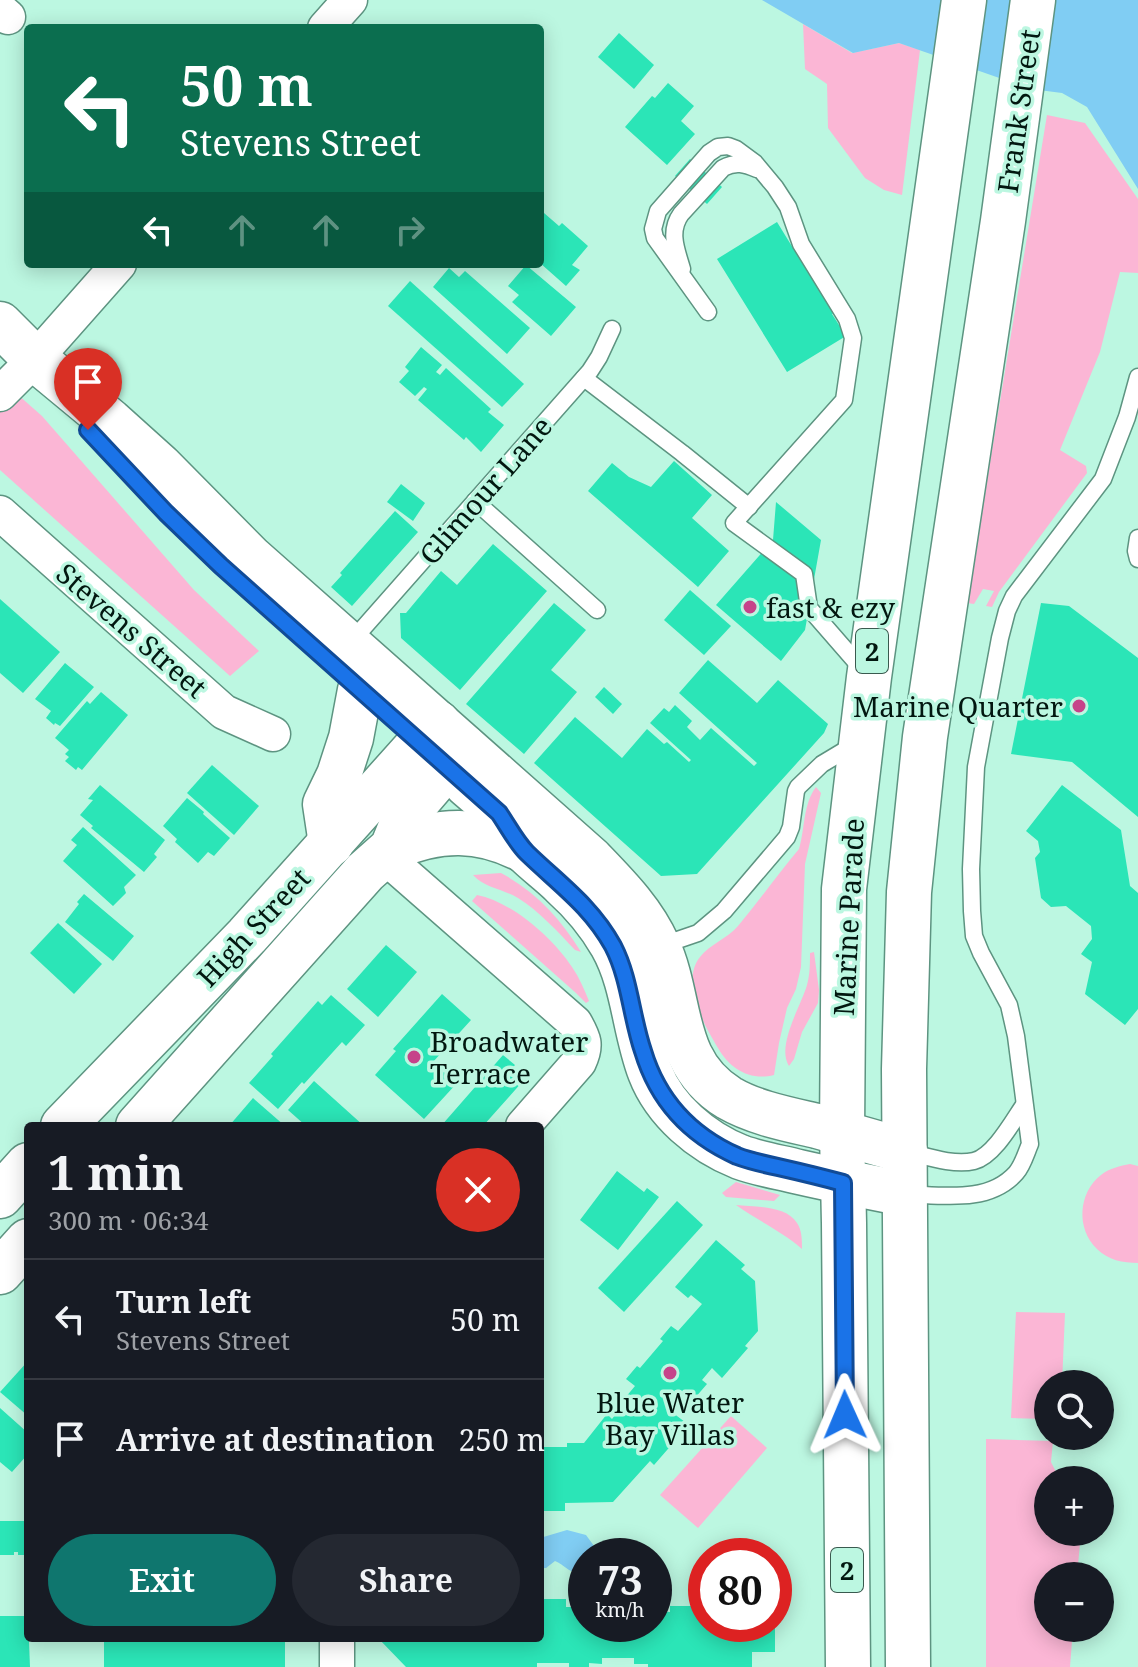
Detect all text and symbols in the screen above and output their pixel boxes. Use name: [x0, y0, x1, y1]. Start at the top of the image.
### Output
street label: Frank Street: [988, 27, 1048, 195]
text: 50 m: [180, 46, 313, 122]
icon: left: [48, 56, 152, 160]
text: Stevens Street: [180, 118, 421, 167]
icon: left: [136, 208, 180, 252]
icon: ahead: [220, 208, 264, 252]
icon: ahead: [304, 208, 348, 252]
icon: right: [388, 208, 432, 252]
pin: [54, 348, 122, 430]
icon: arrive: [66, 360, 110, 404]
street label: Glimour Lane: [410, 408, 560, 572]
street label: Stevens Street: [49, 554, 215, 706]
place label: fast & ezy: [766, 588, 895, 626]
marker: fast & ezy: [741, 598, 759, 616]
road number: 2: [856, 629, 888, 673]
place label: Marine Quarter: [853, 687, 1063, 725]
marker: Marine Quarter: [1070, 697, 1088, 715]
street label: Marine Parade: [824, 817, 872, 1017]
street label: High Street: [188, 859, 318, 995]
place label: Broadwater Terrace: [430, 1022, 589, 1092]
marker: Broadwater Terrace: [405, 1048, 423, 1066]
text: 1 min: [48, 1139, 184, 1204]
button: close: [436, 1148, 520, 1232]
text: 300 m · 06:34: [48, 1202, 209, 1238]
text: Turn left: [116, 1281, 251, 1322]
icon: left: [48, 1297, 92, 1341]
text: 50 m: [450, 1299, 520, 1340]
text: Stevens Street: [116, 1322, 290, 1358]
marker: Blue Water Bay Villas: [661, 1364, 679, 1382]
map controls: [1034, 1370, 1114, 1642]
button: search: [1034, 1370, 1114, 1450]
position arrow: [803, 1373, 887, 1457]
place label: Blue Water Bay Villas: [596, 1383, 744, 1453]
icon: arrive: [48, 1417, 92, 1461]
text: Arrive at destination: [116, 1419, 435, 1460]
text: 250 m: [459, 1419, 545, 1460]
button: +: [1034, 1466, 1114, 1546]
button: Exit: [48, 1534, 276, 1626]
button: Share: [292, 1534, 520, 1626]
speed limit sign: 80: [688, 1538, 792, 1642]
road number: 2: [831, 1548, 863, 1592]
text: 73: [597, 1552, 643, 1607]
button: −: [1034, 1562, 1114, 1642]
text: km/h: [595, 1596, 645, 1623]

